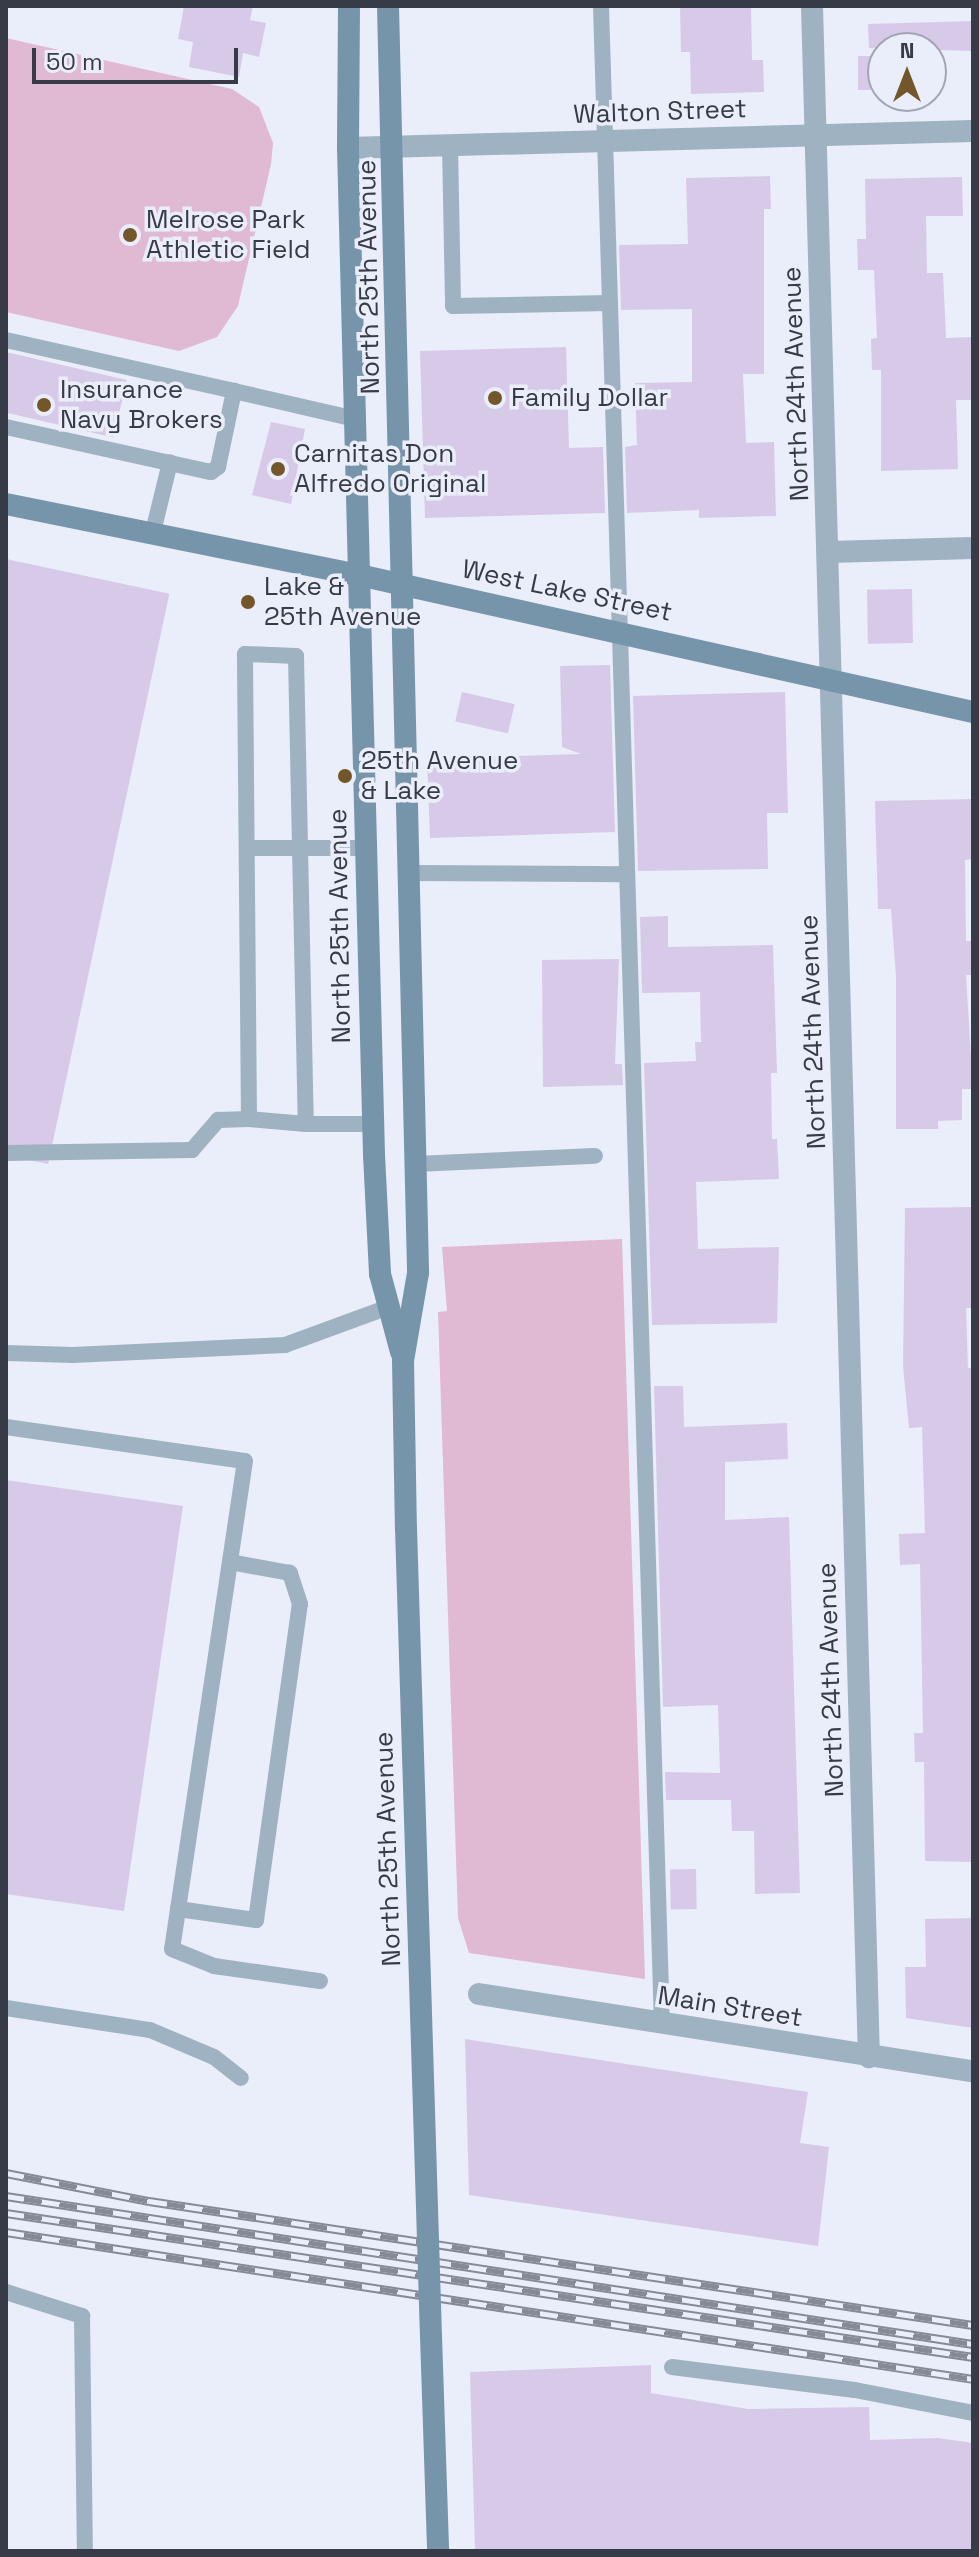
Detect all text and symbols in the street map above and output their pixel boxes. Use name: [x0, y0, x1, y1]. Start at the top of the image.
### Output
scale bar: [36, 32, 242, 82]
north arrow: [867, 32, 947, 112]
text: N: [900, 36, 914, 64]
text: 50 m: [46, 46, 103, 77]
street label: Walton Street: [573, 93, 747, 131]
street label: North 25th Avenue: [351, 159, 387, 395]
place label: Melrose Park Athletic Field: [146, 204, 311, 266]
marker: Melrose Park Athletic Field: [121, 226, 139, 244]
street label: North 24th Avenue: [776, 266, 816, 502]
place label: Insurance Navy Brokers: [60, 374, 223, 436]
place label: Family Dollar: [511, 382, 668, 414]
marker: Family Dollar: [486, 389, 504, 407]
marker: Insurance Navy Brokers: [35, 396, 53, 414]
place label: Carnitas Don Alfredo Original: [294, 438, 486, 500]
marker: Carnitas Don Alfredo Original: [269, 460, 287, 478]
street label: West Lake Street: [459, 554, 675, 628]
place label: Lake & 25th Avenue: [264, 571, 422, 632]
marker: Lake & 25th Avenue: [239, 593, 257, 611]
place label: 25th Avenue & Lake: [361, 745, 519, 806]
marker: 25th Avenue & Lake: [336, 767, 354, 785]
street label: North 25th Avenue: [322, 808, 358, 1044]
street label: North 24th Avenue: [793, 914, 833, 1150]
street label: North 24th Avenue: [811, 1562, 851, 1798]
street label: North 25th Avenue: [368, 1731, 408, 1967]
street label: Main Street: [656, 1980, 804, 2034]

